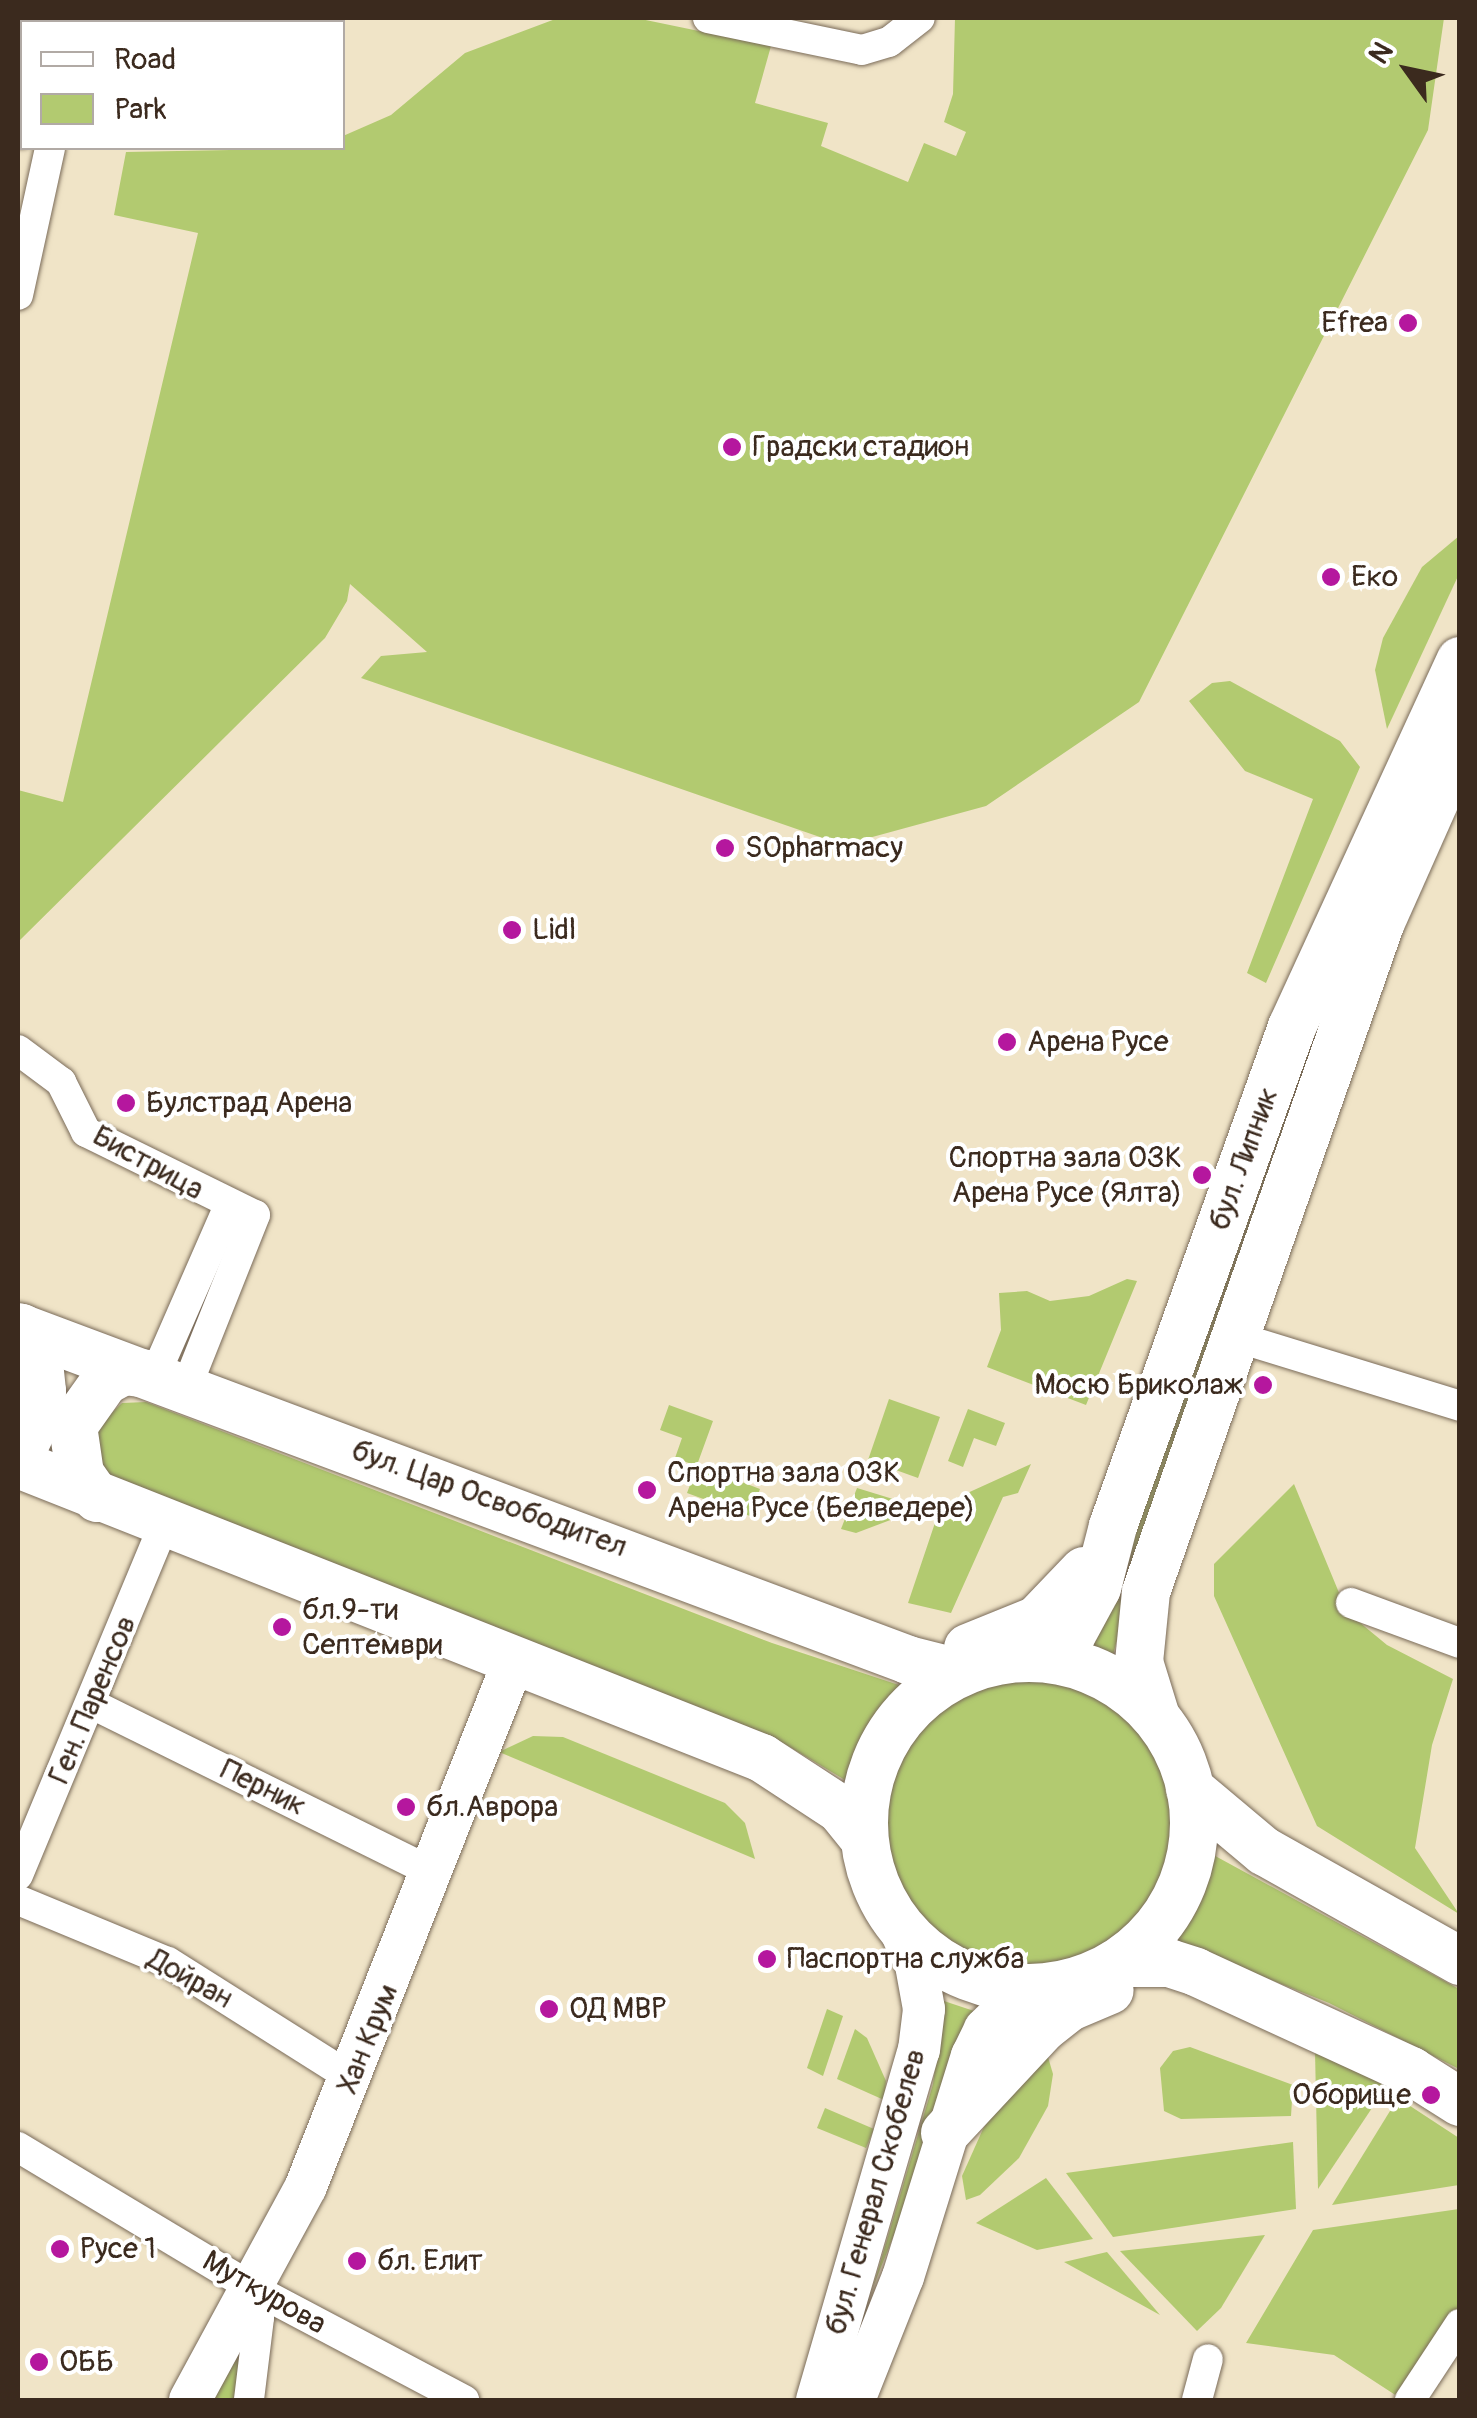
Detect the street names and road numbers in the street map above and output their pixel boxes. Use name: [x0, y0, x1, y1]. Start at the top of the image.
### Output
street label: бул. Липник: [1202, 1083, 1286, 1235]
street label: Бистрица: [86, 1118, 210, 1208]
street label: бул. Цар Освободител: [346, 1432, 632, 1566]
street label: Ген. Паренсов: [41, 1610, 145, 1790]
street label: Перник: [214, 1752, 312, 1824]
street label: Дойран: [141, 1941, 239, 2017]
street label: Хан Крум: [330, 1979, 406, 2099]
street label: бул. Генерал Скобелев: [818, 2045, 934, 2339]
street label: Муткурова: [196, 2243, 332, 2343]

